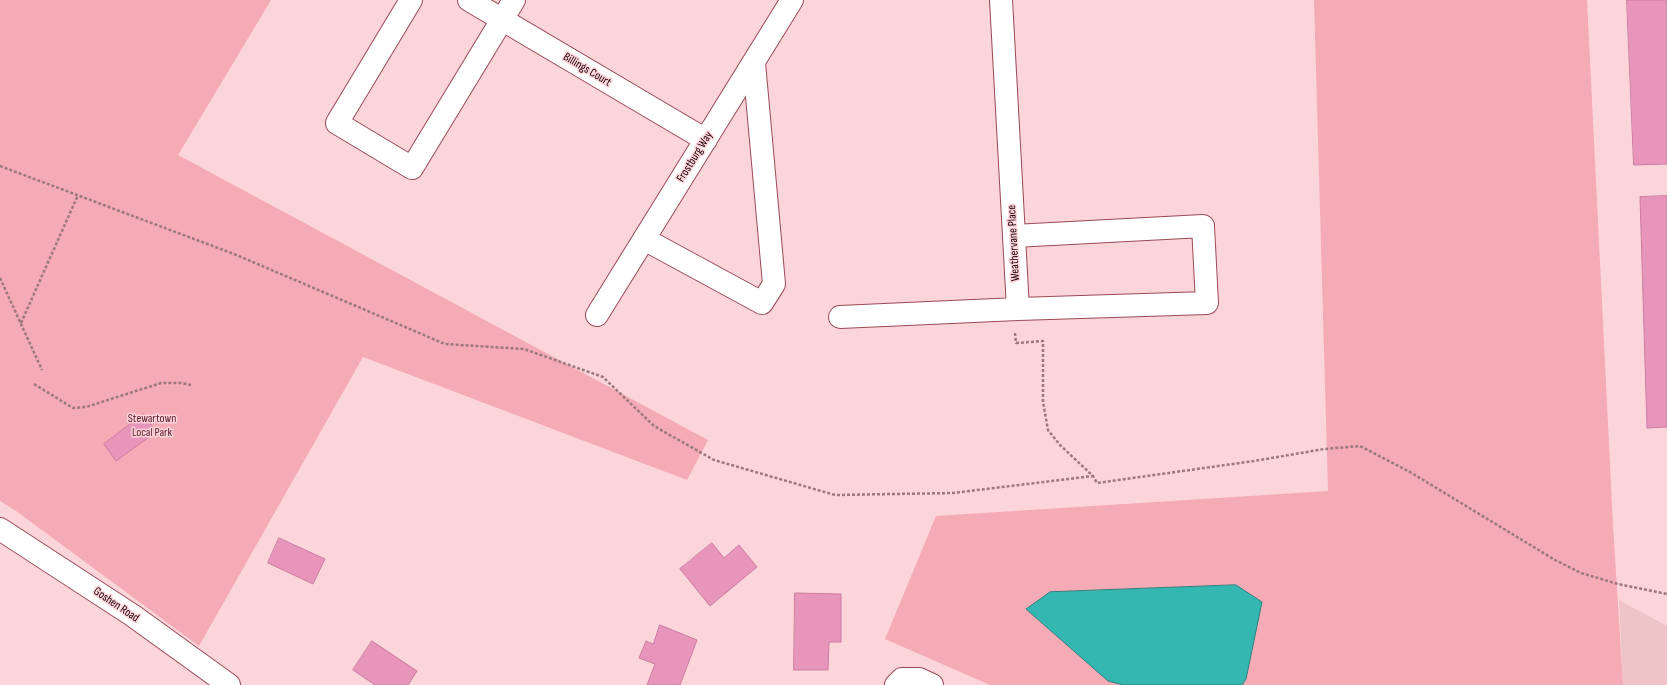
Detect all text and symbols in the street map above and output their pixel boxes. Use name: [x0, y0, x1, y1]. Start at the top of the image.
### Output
street label: Billings Court: [560, 50, 614, 90]
street label: Frostburg Way: [674, 129, 716, 185]
street label: Weathervane Place: [1005, 204, 1023, 282]
park label: Stewartown Local Park: [128, 412, 176, 440]
street label: Goshen Road: [90, 584, 142, 626]

